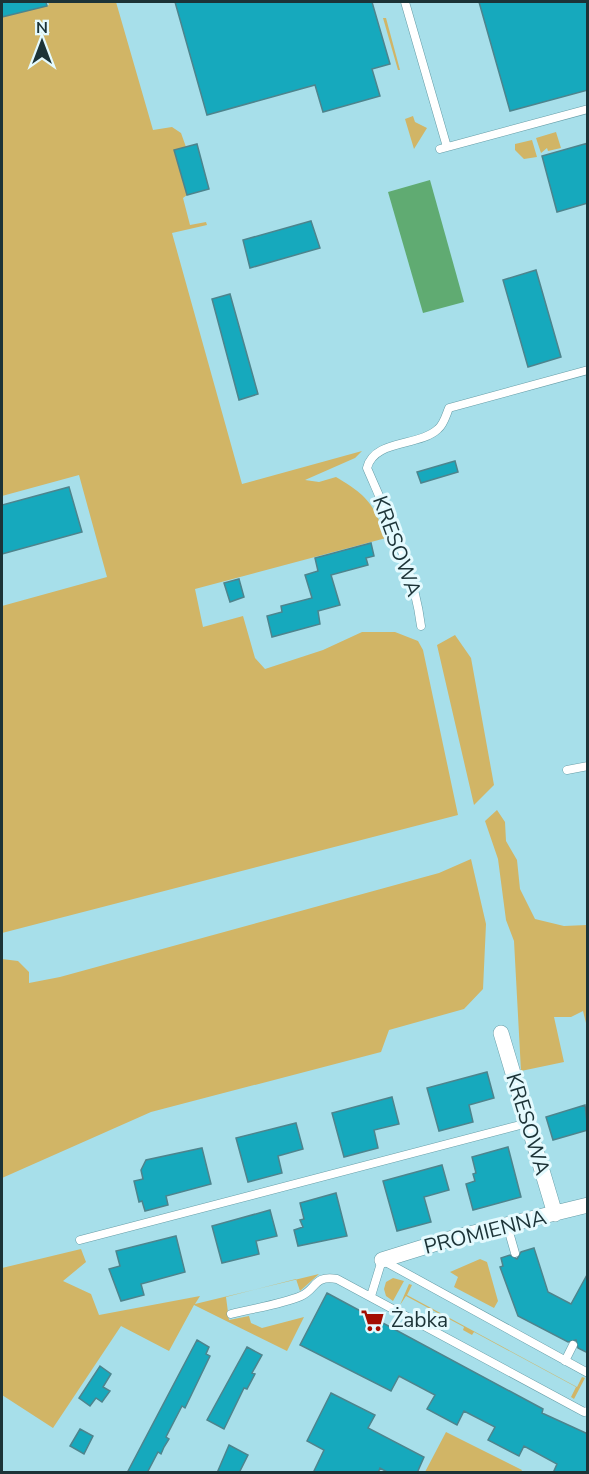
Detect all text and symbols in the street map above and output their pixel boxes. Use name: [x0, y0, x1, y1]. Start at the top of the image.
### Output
north arrow: [12, 12, 72, 72]
text: N: [36, 17, 48, 39]
street label: KRESOWA: [366, 492, 428, 600]
street label: KRESOWA: [499, 1070, 557, 1178]
street label: PROMIENNA: [421, 1203, 549, 1261]
place label: Żabka: [391, 1306, 448, 1334]
supermarket icon: Żabka: [360, 1307, 386, 1333]

